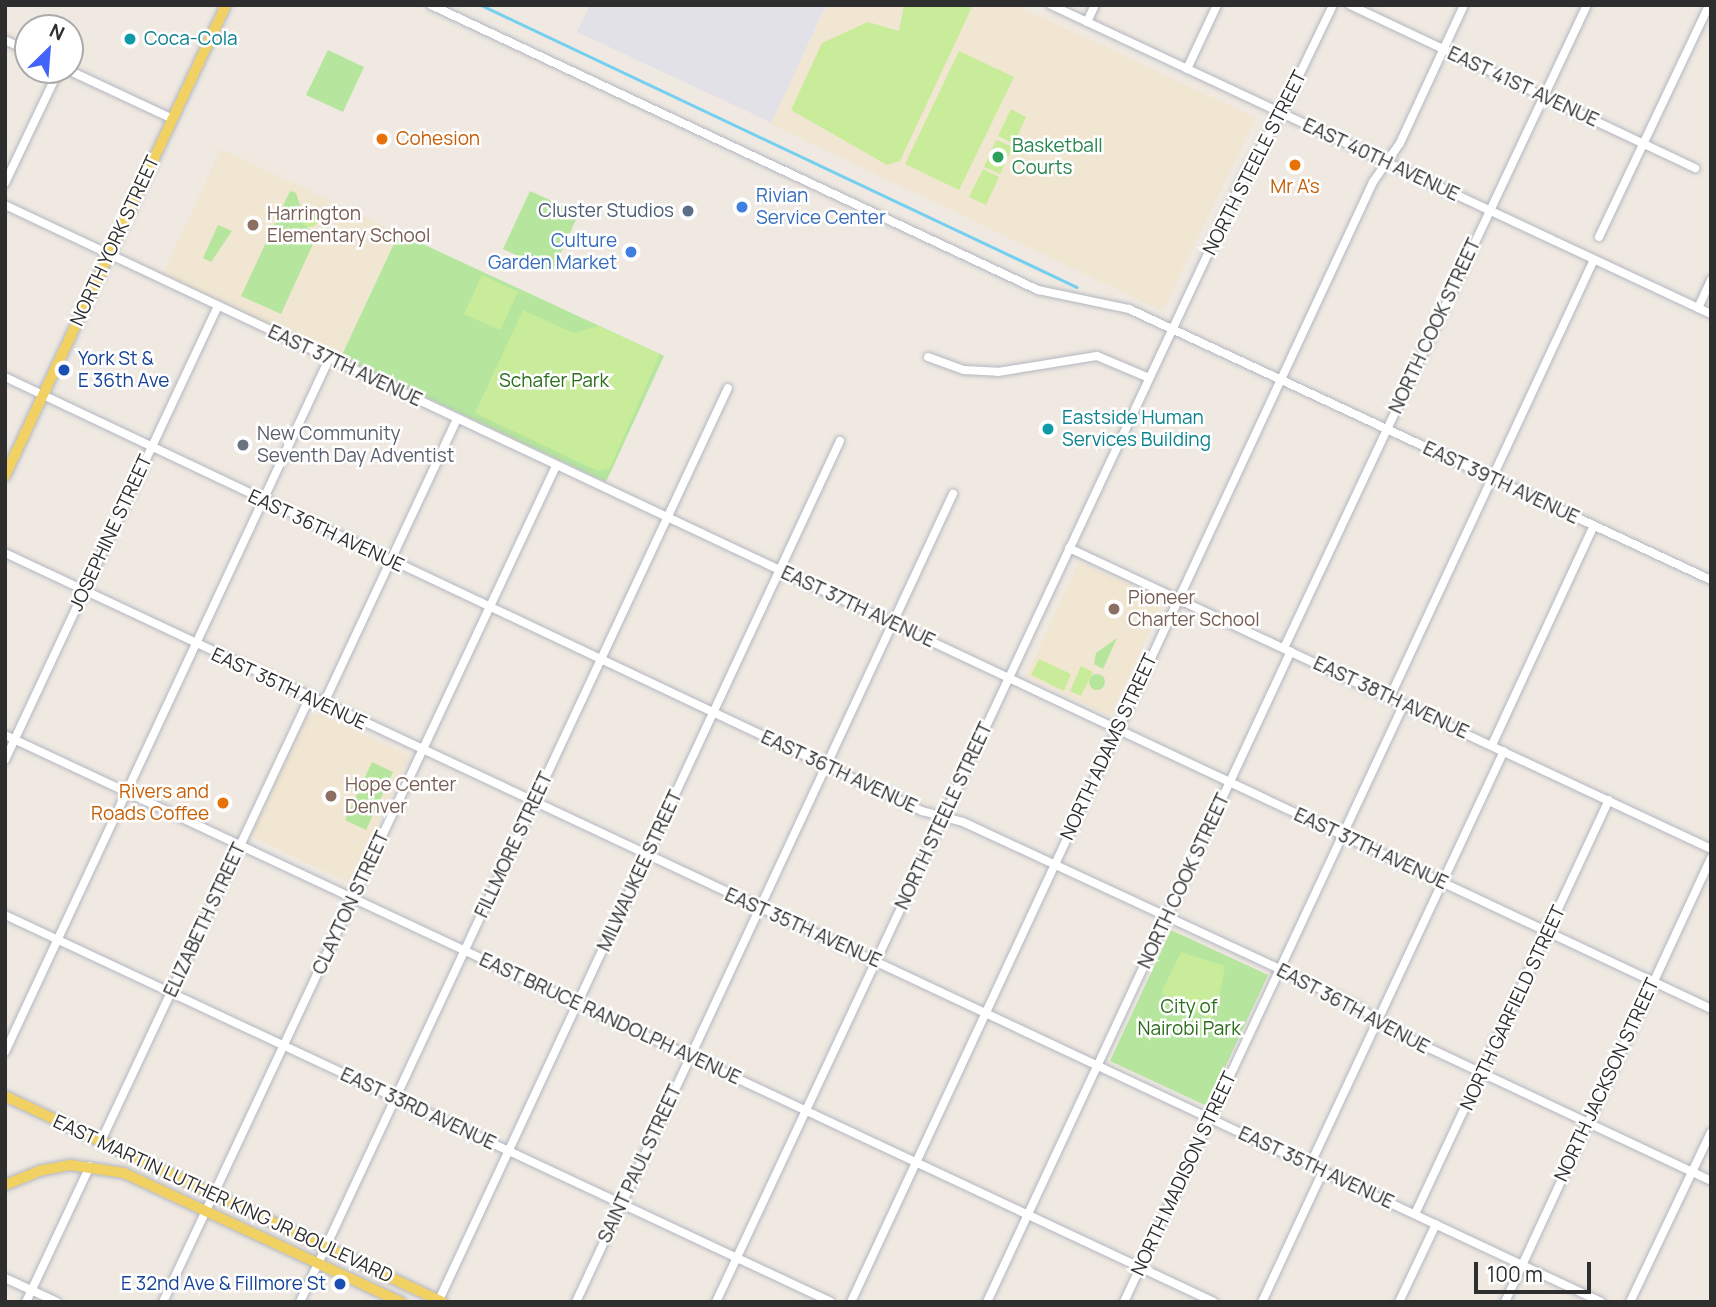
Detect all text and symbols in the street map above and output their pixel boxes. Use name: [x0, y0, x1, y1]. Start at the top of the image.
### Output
north arrow: [14, 14, 84, 84]
text: N: [45, 17, 69, 46]
place label: Coca-Cola: [144, 28, 238, 50]
marker: Coca-Cola: [122, 31, 138, 47]
street label: EAST 41ST AVENUE: [1443, 42, 1603, 132]
street label: NORTH STEELE STREET: [1199, 67, 1311, 259]
street label: EAST 40TH AVENUE: [1299, 114, 1463, 206]
place label: Cohesion: [396, 128, 480, 150]
marker: Cohesion: [374, 131, 390, 147]
place label: Basketball Courts: [1012, 135, 1103, 179]
marker: Basketball Courts: [990, 149, 1006, 165]
street label: NORTH YORK STREET: [65, 152, 165, 330]
marker: Mr A's: [1287, 157, 1303, 173]
place label: Mr A's: [1270, 176, 1320, 198]
place label: Rivian Service Center: [756, 185, 886, 229]
marker: Rivian Service Center: [734, 199, 750, 215]
place label: Cluster Studios: [538, 200, 674, 222]
place label: Harrington Elementary School: [267, 203, 430, 247]
marker: Cluster Studios: [680, 203, 696, 219]
marker: Harrington Elementary School: [245, 217, 261, 233]
place label: Culture Garden Market: [488, 230, 617, 274]
street label: NORTH COOK STREET: [1384, 235, 1486, 417]
marker: Culture Garden Market: [623, 244, 639, 260]
street label: EAST 37TH AVENUE: [264, 320, 426, 412]
place label: York St & E 36th Ave: [78, 348, 169, 392]
marker: York St & E 36th Ave: [56, 362, 72, 378]
park label: Schafer Park: [499, 370, 609, 392]
place label: Eastside Human Services Building: [1062, 407, 1211, 451]
marker: Eastside Human Services Building: [1040, 421, 1056, 437]
place label: New Community Seventh Day Adventist: [257, 423, 454, 467]
marker: New Community Seventh Day Adventist: [235, 437, 251, 453]
street label: EAST 39TH AVENUE: [1419, 437, 1583, 529]
street label: JOSEPHINE STREET: [65, 451, 157, 615]
street label: EAST 36TH AVENUE: [244, 485, 408, 577]
street label: EAST 37TH AVENUE: [777, 561, 939, 653]
place label: Pioneer Charter School: [1128, 587, 1260, 631]
marker: Pioneer Charter School: [1106, 601, 1122, 617]
street label: EAST 35TH AVENUE: [208, 643, 370, 735]
street label: NORTH ADAMS STREET: [1056, 650, 1162, 844]
street label: EAST 38TH AVENUE: [1310, 652, 1472, 744]
street label: NORTH STEELE STREET: [891, 719, 997, 913]
street label: EAST 36TH AVENUE: [757, 726, 921, 818]
street label: FILLMORE STREET: [470, 769, 558, 921]
place label: Hope Center Denver: [345, 774, 456, 818]
place label: Rivers and Roads Coffee: [91, 781, 209, 825]
street label: MILWAUKEE STREET: [593, 787, 687, 955]
marker: Hope Center Denver: [323, 788, 339, 804]
street label: NORTH COOK STREET: [1133, 790, 1235, 972]
marker: Rivers and Roads Coffee: [215, 795, 231, 811]
street label: EAST 37TH AVENUE: [1290, 803, 1452, 895]
street label: CLAYTON STREET: [308, 828, 394, 978]
street label: ELIZABETH STREET: [159, 839, 251, 1001]
street label: EAST 35TH AVENUE: [721, 883, 885, 973]
street label: NORTH GARFIELD STREET: [1456, 902, 1570, 1114]
street label: EAST BRUCE RANDOLPH AVENUE: [475, 948, 745, 1090]
street label: EAST 36TH AVENUE: [1273, 959, 1433, 1059]
street label: NORTH JACKSON STREET: [1550, 975, 1664, 1185]
park label: City of Nairobi Park: [1137, 996, 1241, 1040]
street label: EAST 33RD AVENUE: [337, 1063, 499, 1155]
street label: NORTH MADISON STREET: [1127, 1068, 1241, 1280]
street label: SAINT PAUL STREET: [593, 1081, 687, 1247]
street label: EAST MARTIN LUTHER KING JR BOULEVARD: [49, 1110, 397, 1288]
street label: EAST 35TH AVENUE: [1235, 1122, 1397, 1214]
scale bar: [1478, 1248, 1595, 1292]
text: 100 m: [1487, 1260, 1543, 1288]
place label: E 32nd Ave & Fillmore St: [121, 1273, 326, 1295]
marker: E 32nd Ave & Fillmore St: [332, 1276, 348, 1292]

